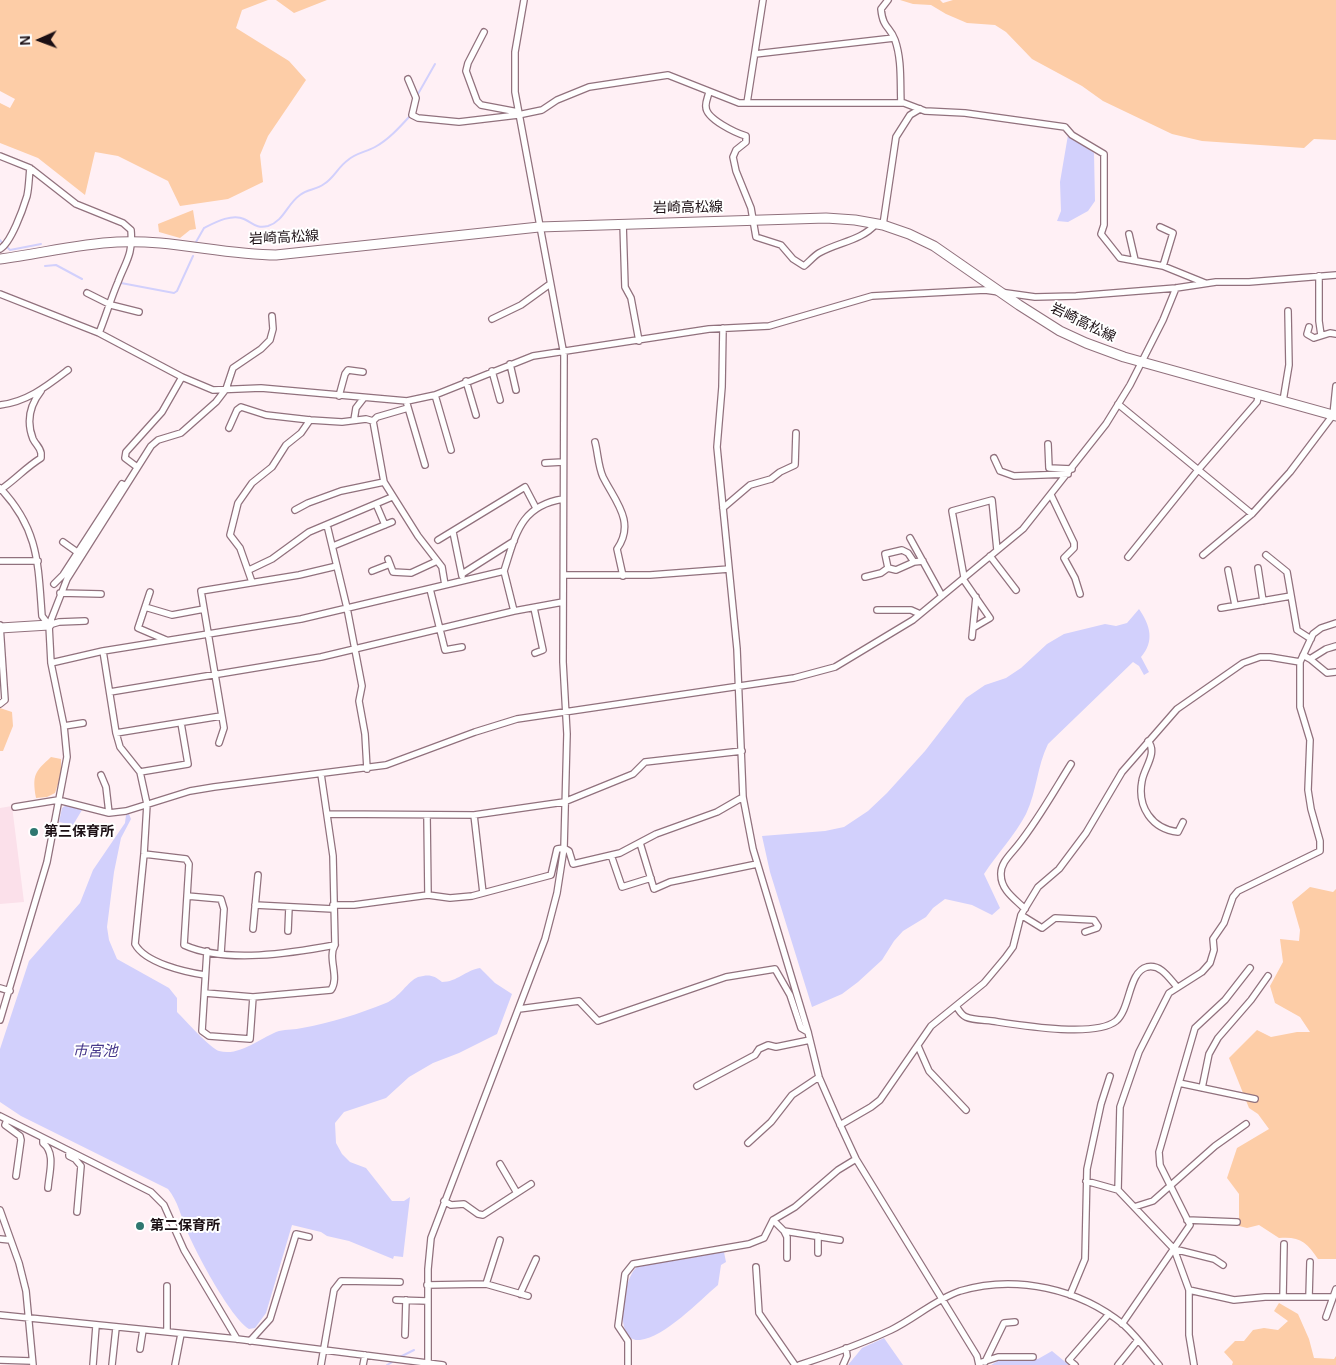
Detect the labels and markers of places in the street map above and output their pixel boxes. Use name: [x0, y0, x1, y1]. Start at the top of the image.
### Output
place label: 第三保育所: [44, 824, 114, 840]
marker: 第三保育所: [28, 826, 40, 838]
place label: 第二保育所: [150, 1218, 220, 1234]
marker: 第二保育所: [134, 1220, 146, 1232]

